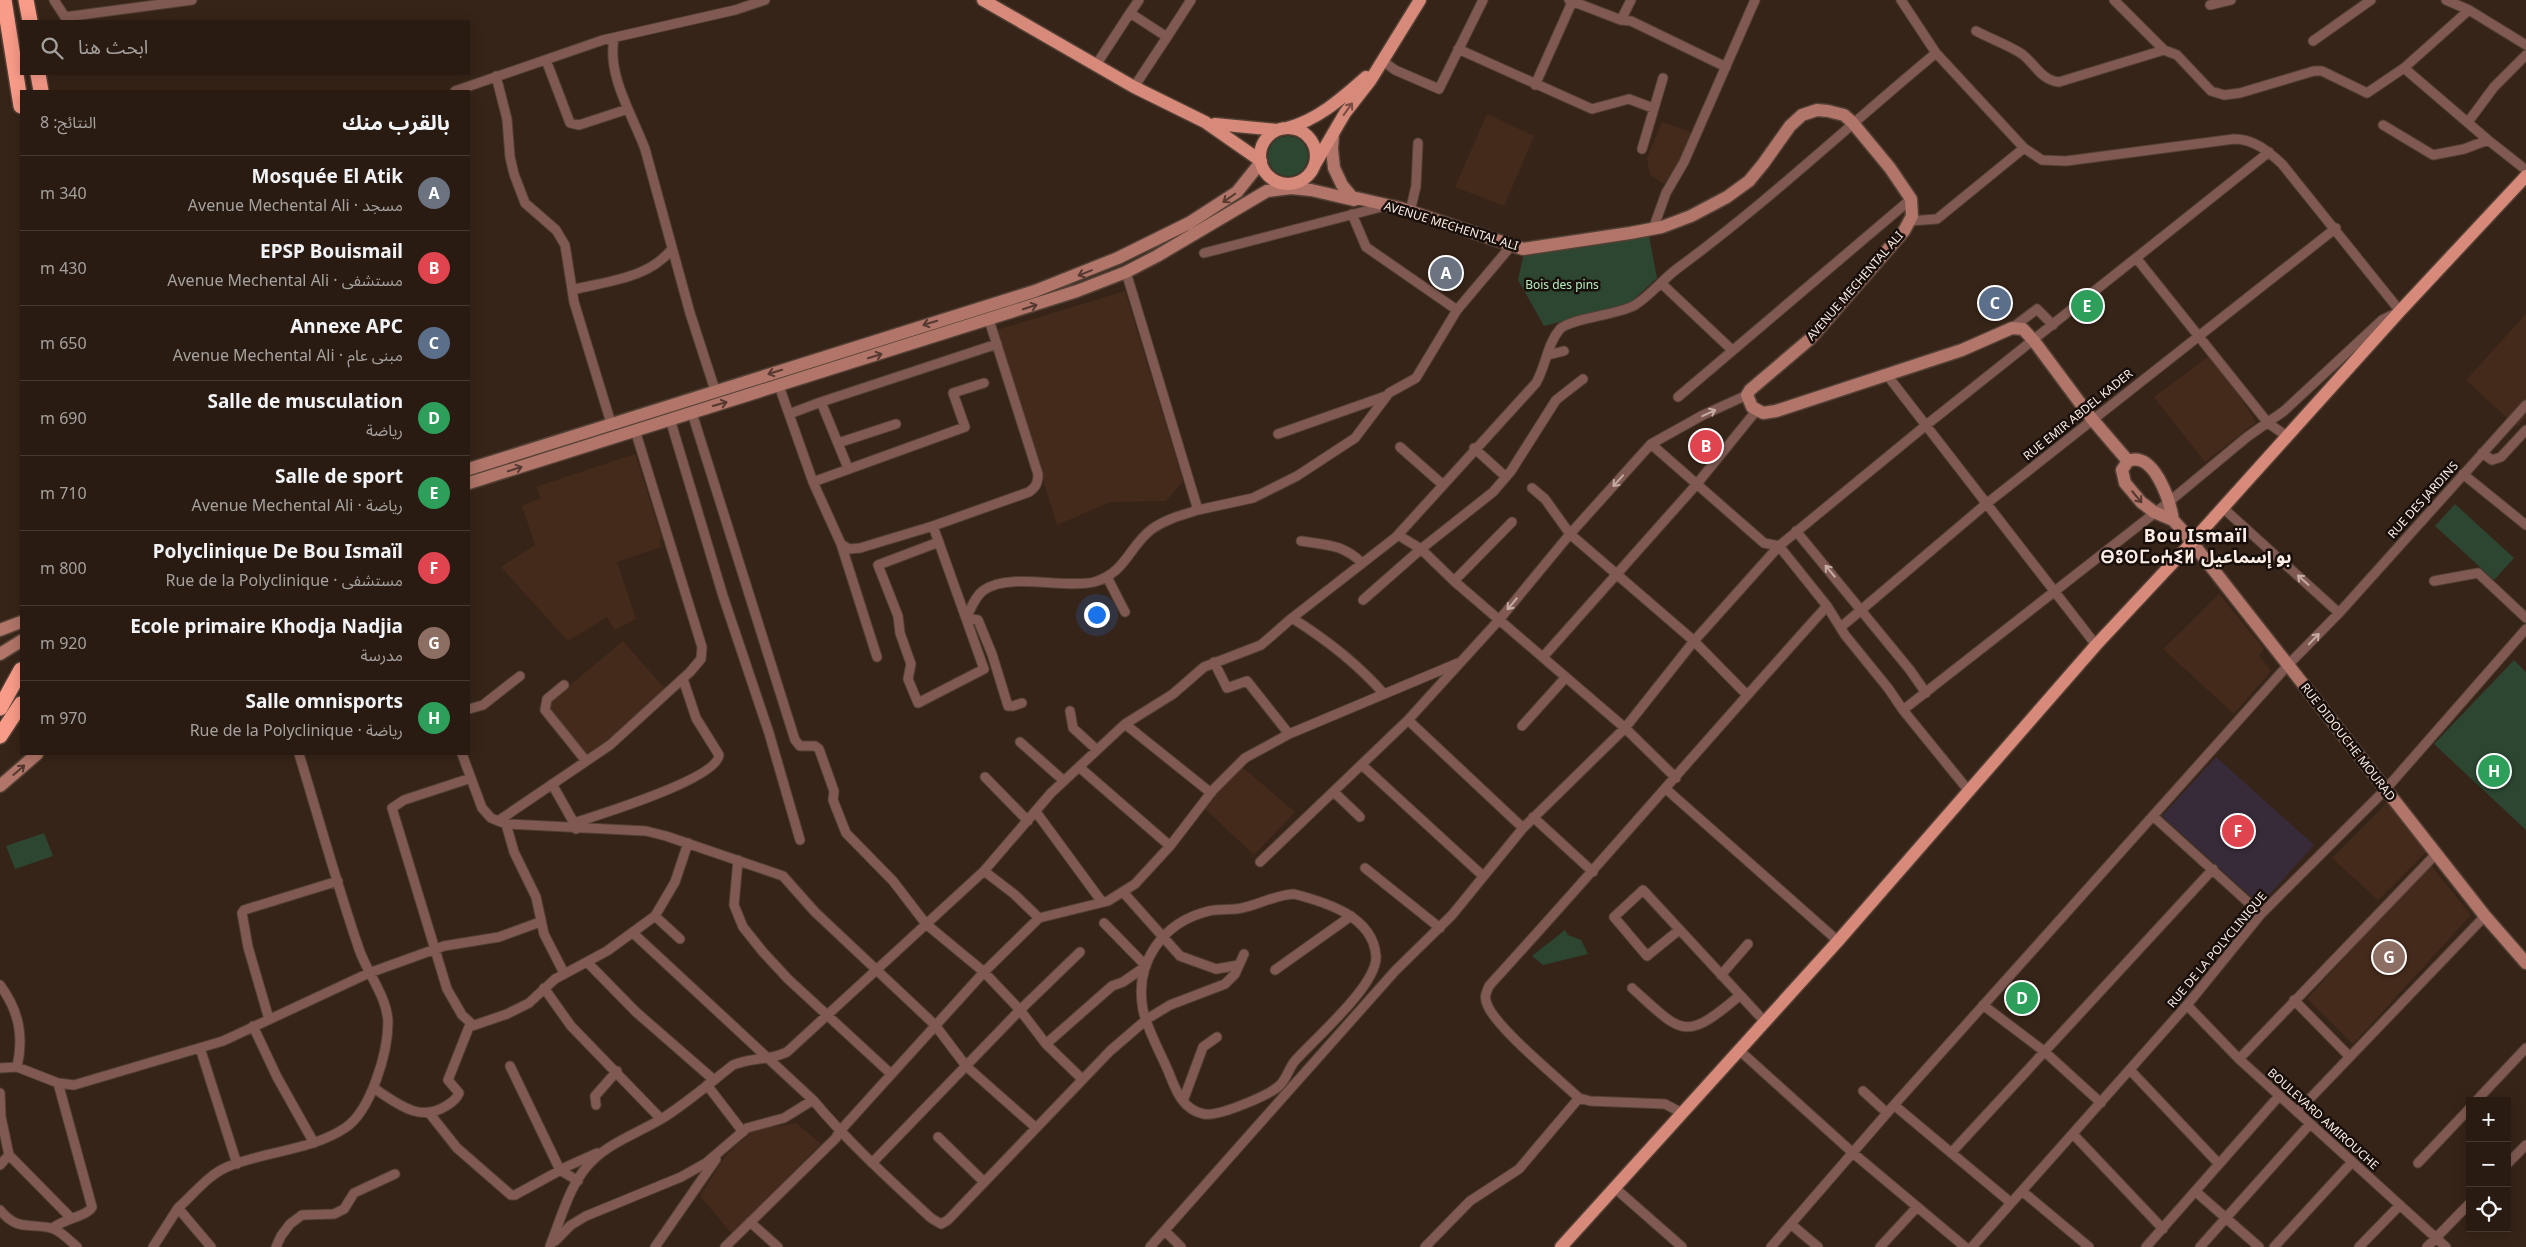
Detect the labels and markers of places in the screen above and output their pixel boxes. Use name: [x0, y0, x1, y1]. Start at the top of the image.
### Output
pin: A: [1430, 254, 1462, 292]
pin: C: [1979, 284, 2011, 322]
pin: E: [2071, 287, 2103, 325]
pin: B: [1690, 427, 1722, 465]
pin: H: [2478, 752, 2510, 790]
pin: F: [2222, 812, 2254, 850]
pin: G: [2373, 938, 2405, 976]
pin: D: [2006, 979, 2038, 1017]

